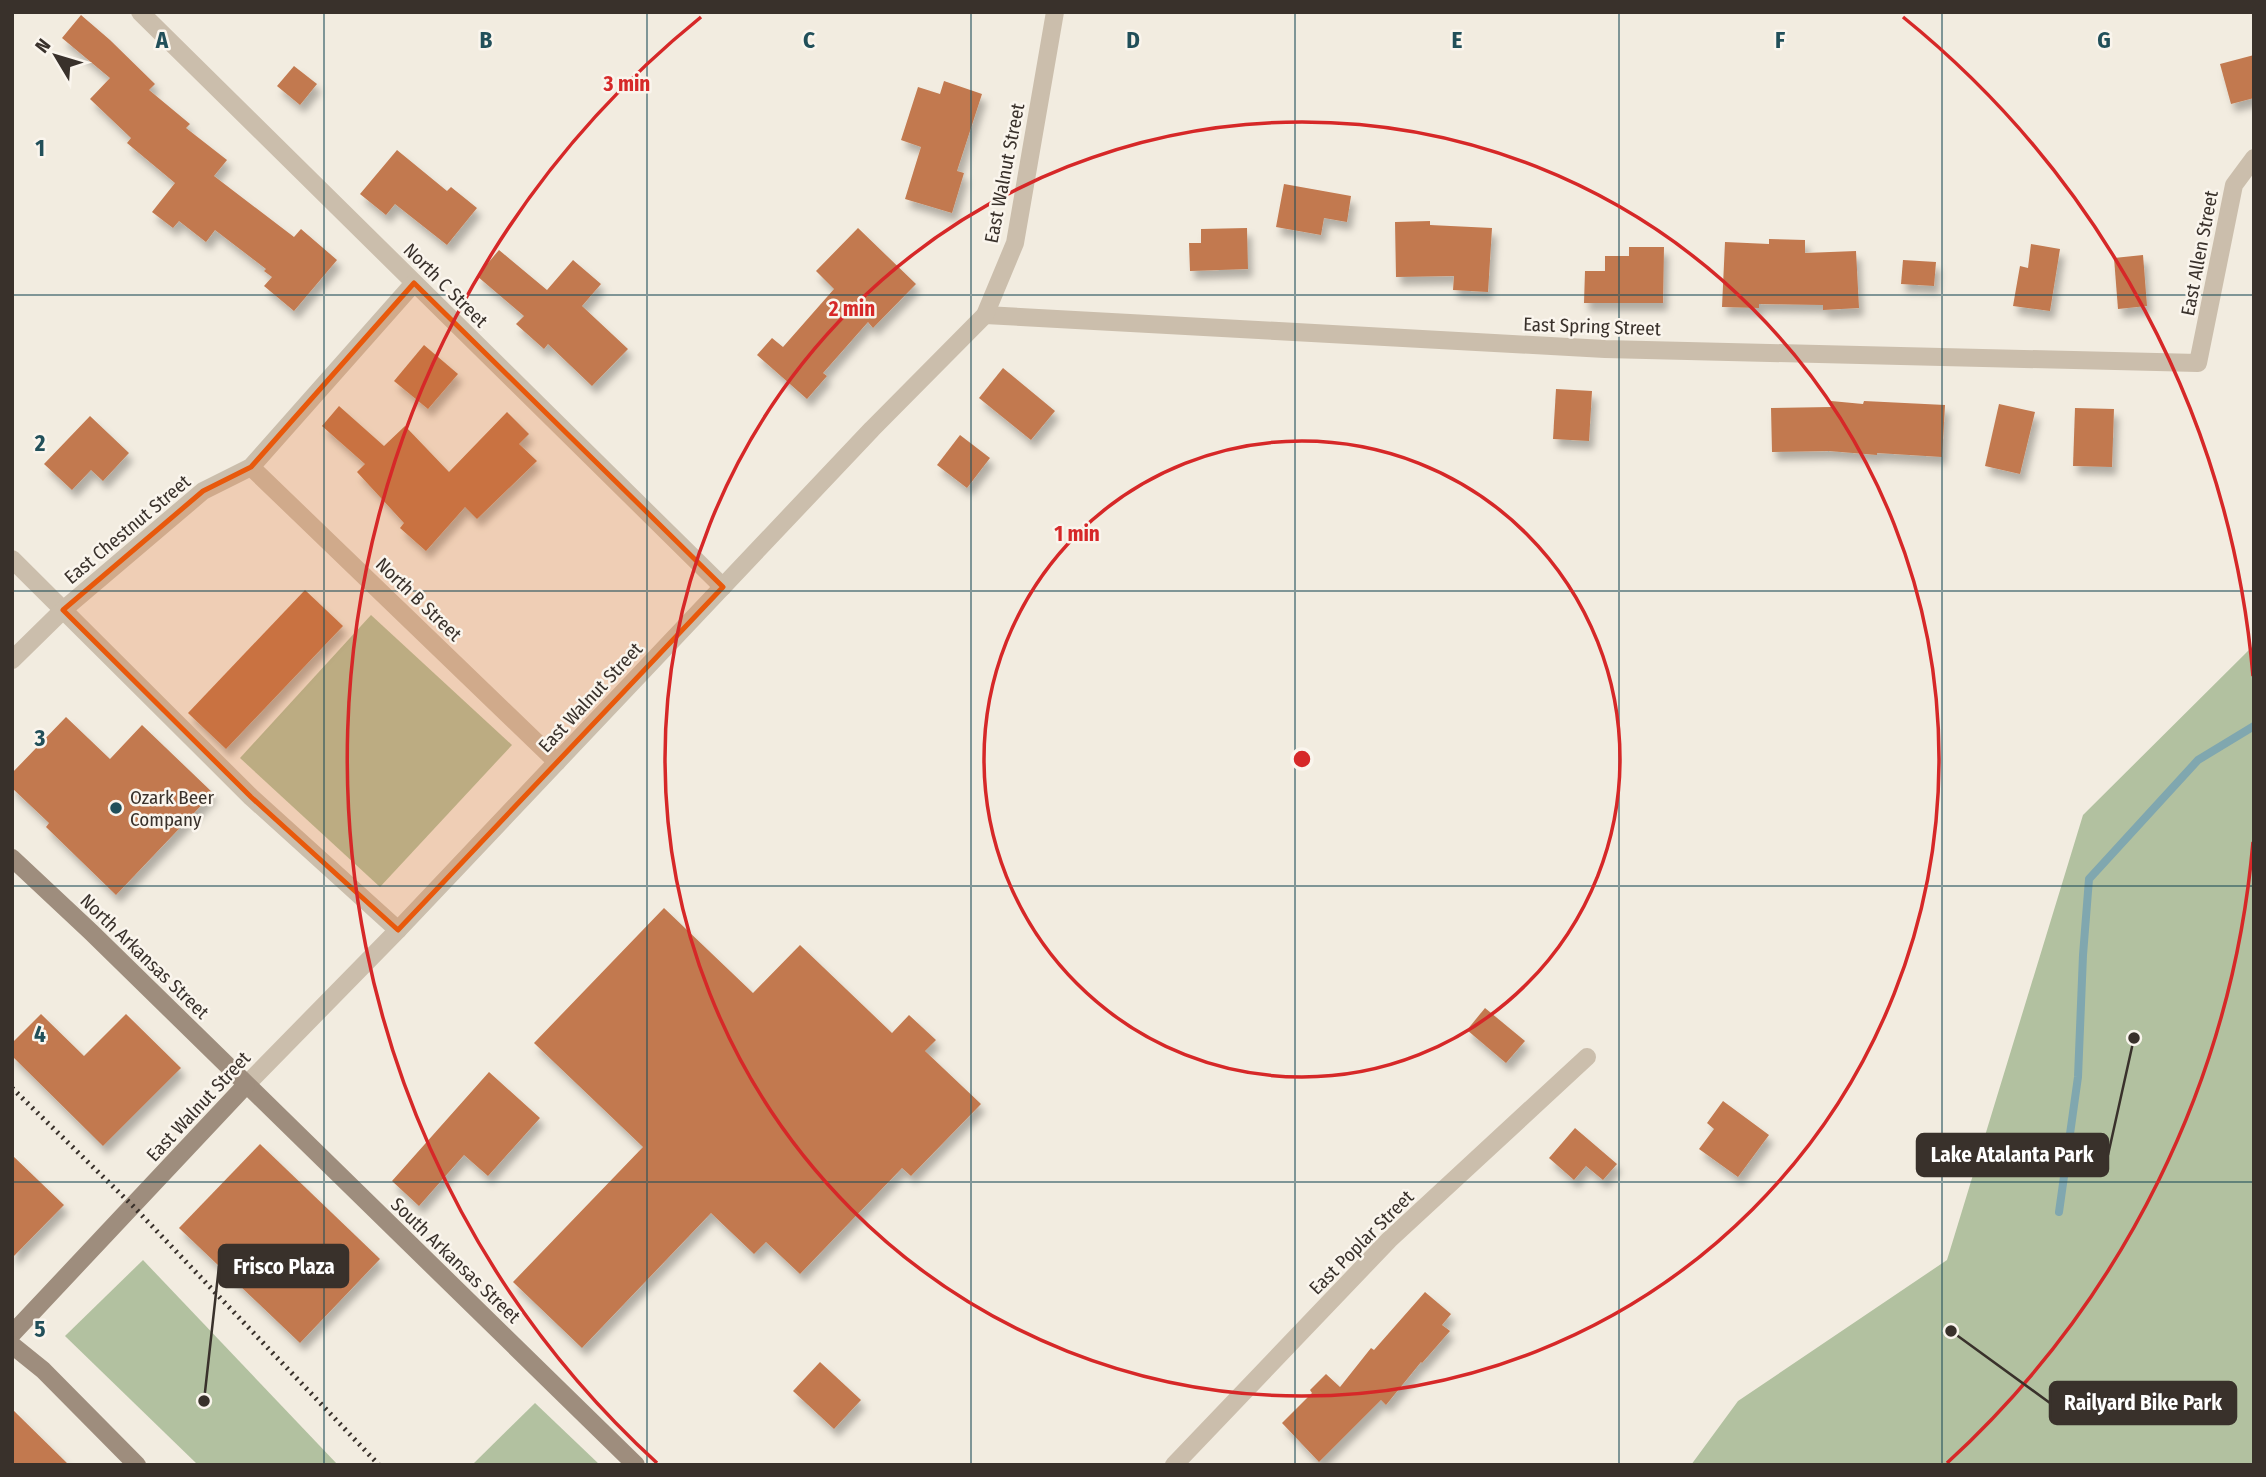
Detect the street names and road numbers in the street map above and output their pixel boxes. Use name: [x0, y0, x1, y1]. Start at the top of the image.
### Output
street label: East Walnut Street: [980, 101, 1029, 245]
street label: East Allen Street: [2176, 188, 2223, 318]
street label: North C Street: [399, 238, 493, 333]
street label: East Spring Street: [1523, 313, 1662, 340]
street label: East Chestnut Street: [60, 470, 196, 589]
street label: North B Street: [371, 553, 467, 647]
street label: East Walnut Street: [534, 637, 648, 757]
street label: North Arkansas Street: [76, 889, 214, 1024]
street label: East Walnut Street: [142, 1046, 256, 1166]
street label: East Poplar Street: [1304, 1185, 1419, 1299]
street label: South Arkansas Street: [386, 1193, 526, 1329]

